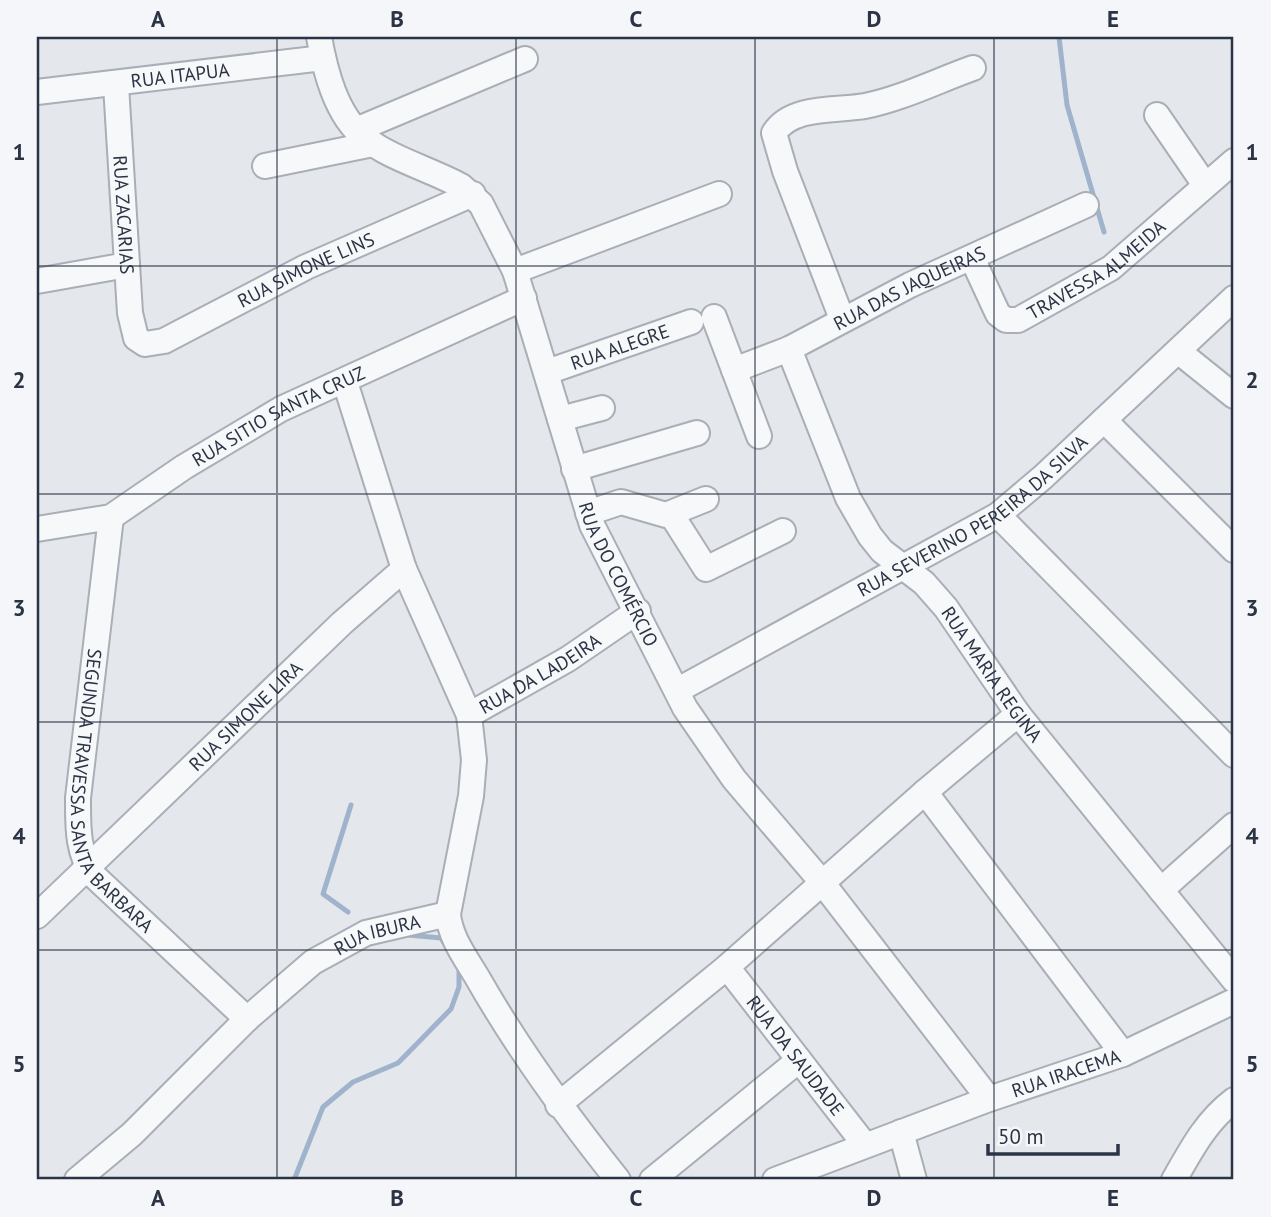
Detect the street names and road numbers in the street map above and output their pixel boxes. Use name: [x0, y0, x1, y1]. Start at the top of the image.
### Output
street label: RUA ITAPUA: [129, 57, 231, 93]
street label: RUA ZACARIAS: [108, 155, 140, 275]
street label: TRAVESSA ALMEIDA: [1023, 214, 1170, 325]
street label: RUA SIMONE LINS: [233, 227, 378, 313]
street label: RUA DAS JAQUEIRAS: [829, 240, 989, 335]
street label: RUA ALEGRE: [567, 319, 672, 375]
street label: RUA SITIO SANTA CRUZ: [188, 360, 369, 472]
street label: RUA SEVERINO PEREIRA DA SILVA: [853, 430, 1092, 602]
street label: RUA DO COMÉRCIO: [574, 499, 664, 650]
street label: RUA MARIA REGINA: [936, 602, 1048, 747]
street label: RUA DA LADEIRA: [475, 628, 605, 719]
street label: SEGUNDA TRAVESSA SANTA BARBARA: [66, 647, 159, 937]
street label: RUA SIMONE LIRA: [184, 656, 307, 776]
street label: RUA IBURA: [330, 909, 422, 960]
street label: RUA DA SAUDADE: [741, 991, 850, 1120]
street label: RUA IRACEMA: [1008, 1044, 1123, 1103]

